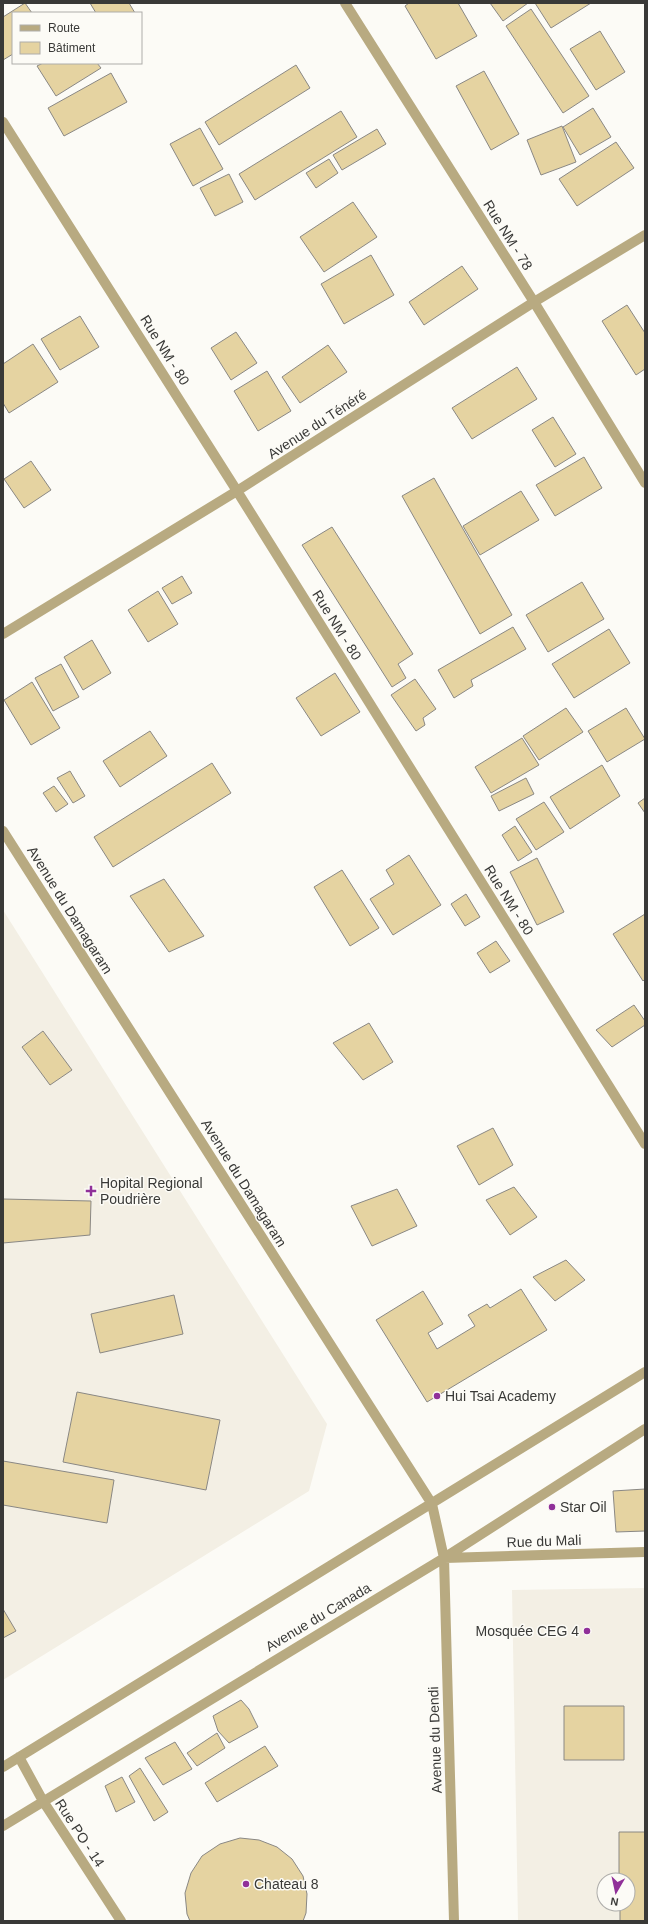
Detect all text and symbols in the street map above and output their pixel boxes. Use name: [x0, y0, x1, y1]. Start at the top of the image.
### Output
legend: [12, 12, 142, 64]
text: Route: [48, 21, 80, 35]
text: Bâtiment: [48, 41, 96, 55]
street label: Rue NM - 78: [480, 197, 536, 273]
street label: Rue NM - 80: [137, 312, 193, 388]
street label: Avenue du Ténéré: [265, 386, 370, 462]
street label: Rue NM - 80: [309, 587, 365, 663]
street label: Avenue du Damagaram: [24, 843, 116, 977]
street label: Rue NM - 80: [481, 862, 537, 938]
street label: Avenue du Damagaram: [198, 1116, 290, 1250]
place label: Hopital Regional Poudrière: [100, 1175, 203, 1207]
marker: Hopital Regional Poudrière: [85, 1185, 97, 1197]
place label: Hui Tsai Academy: [445, 1388, 556, 1404]
marker: Hui Tsai Academy: [432, 1391, 442, 1401]
place label: Star Oil: [560, 1499, 607, 1515]
marker: Star Oil: [547, 1502, 557, 1512]
street label: Rue du Mali: [506, 1532, 582, 1550]
street label: Avenue du Canada: [263, 1579, 374, 1655]
place label: Mosquée CEG 4: [476, 1623, 579, 1639]
marker: Mosquée CEG 4: [582, 1626, 592, 1636]
street label: Avenue du Dendi: [425, 1686, 445, 1794]
street label: Rue PO - 14: [52, 1796, 108, 1870]
north arrow: [596, 1872, 636, 1912]
place label: Chateau 8: [254, 1876, 319, 1892]
marker: Chateau 8: [241, 1879, 251, 1889]
text: N: [610, 1895, 619, 1908]

